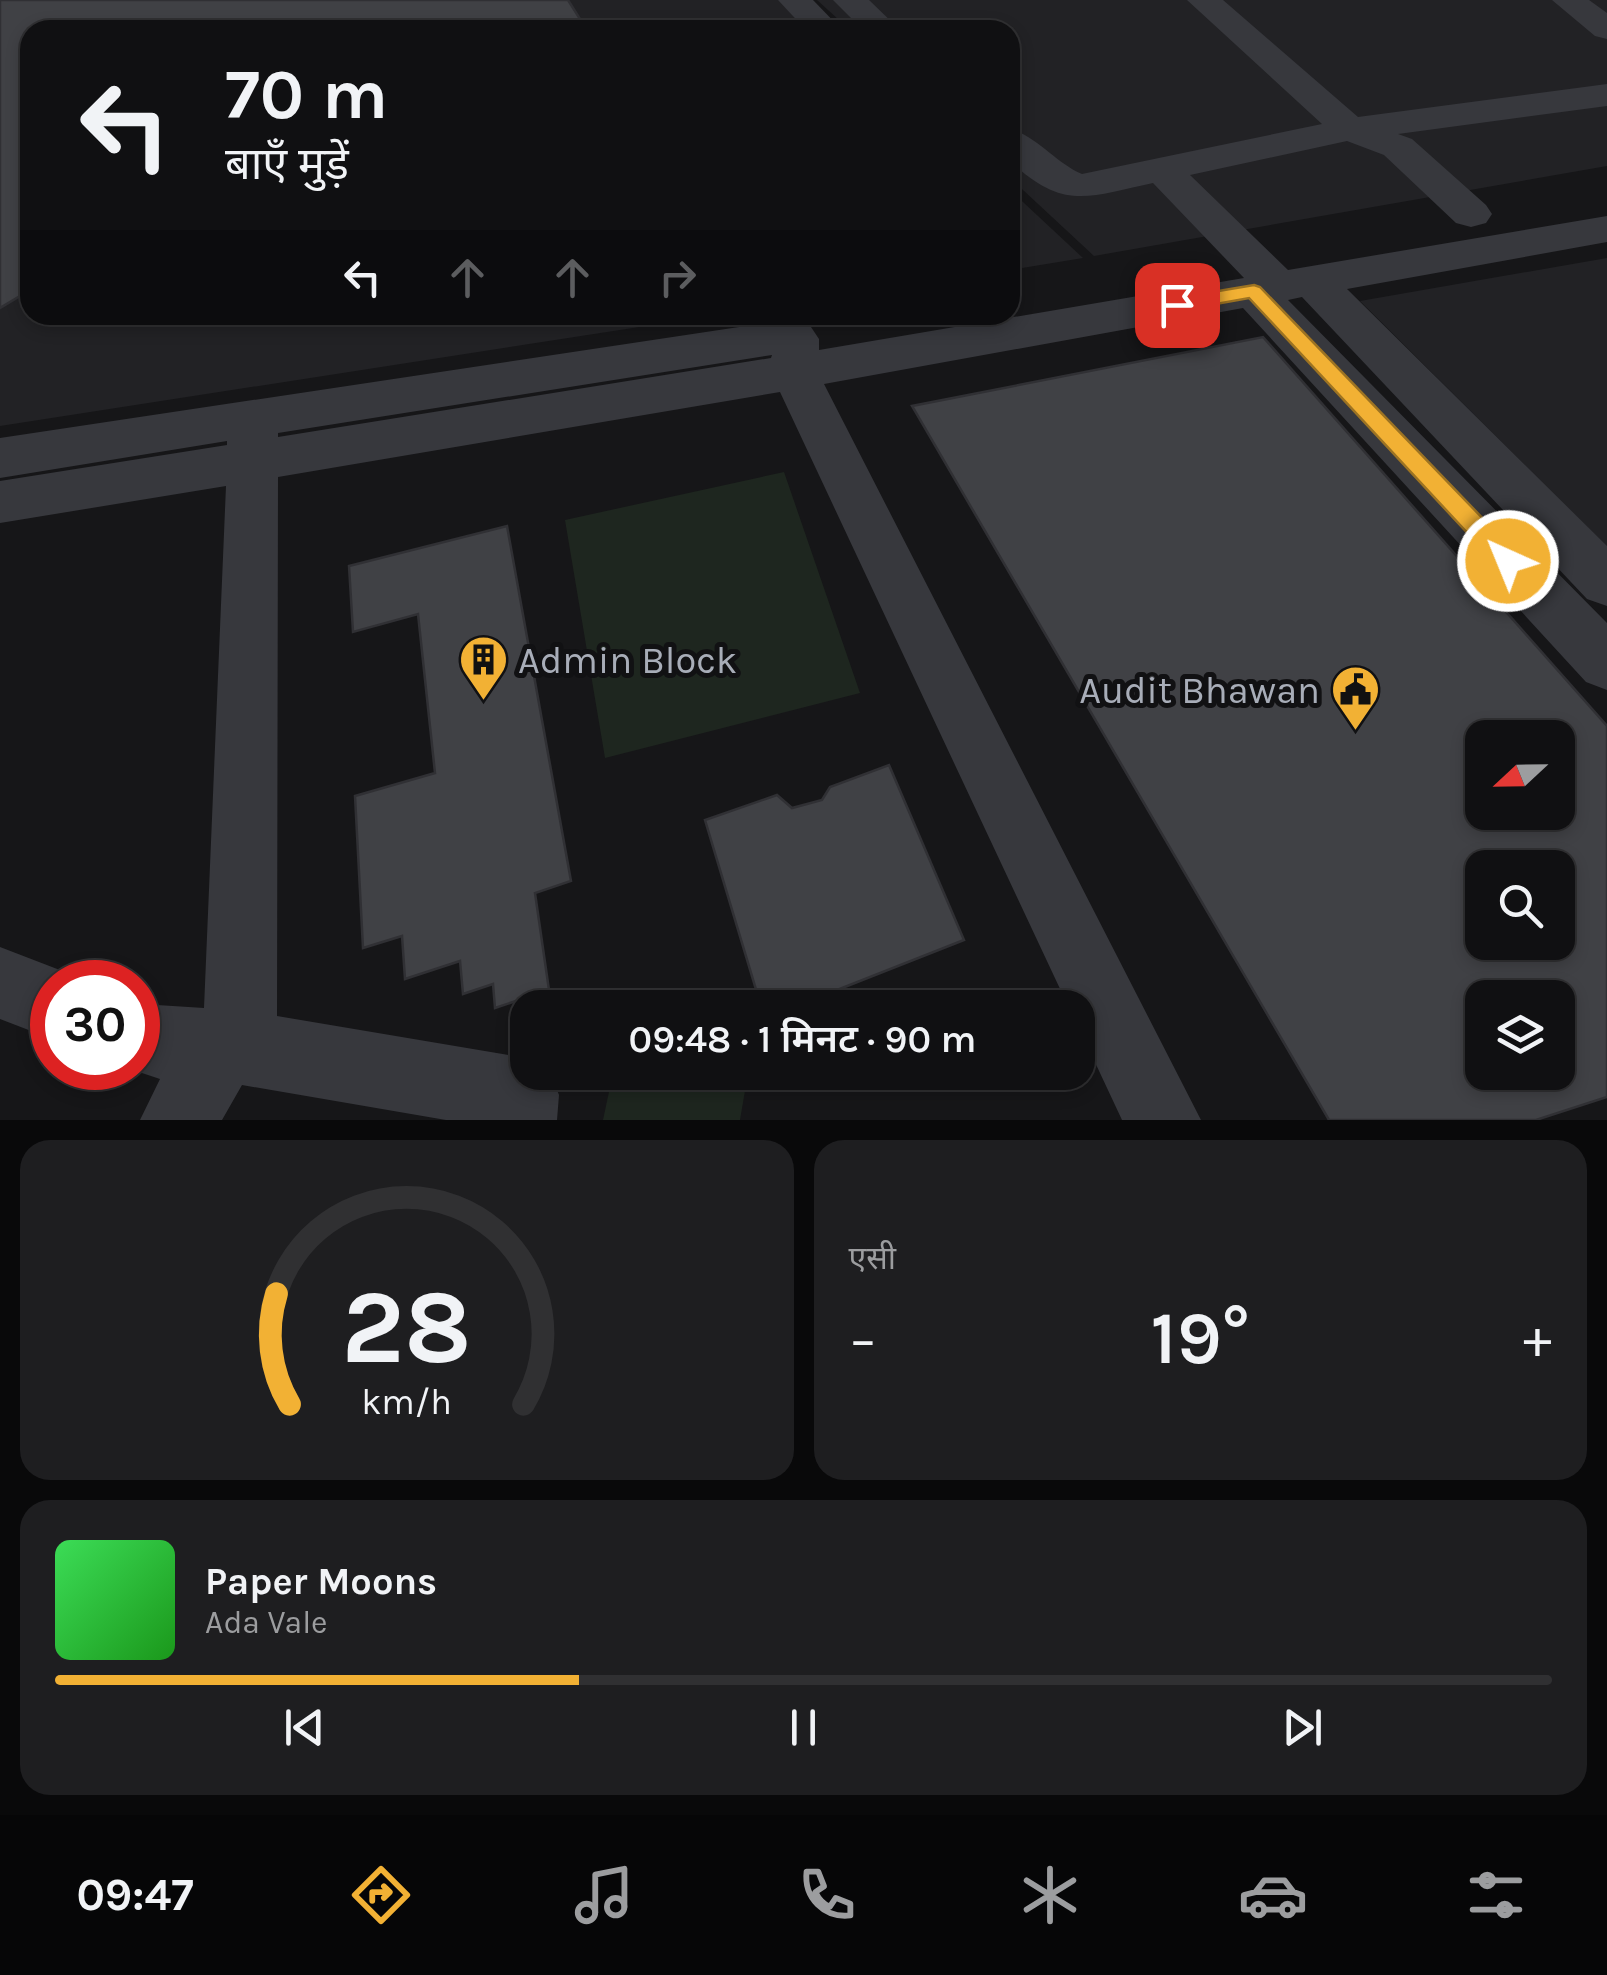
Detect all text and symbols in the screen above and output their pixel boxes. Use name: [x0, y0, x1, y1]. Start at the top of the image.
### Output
text: 70 m: [225, 54, 388, 136]
icon: left: [60, 60, 190, 190]
text: बाएँ मुड़ें: [225, 138, 349, 190]
icon: left: [335, 250, 390, 305]
icon: ahead: [440, 250, 495, 305]
icon: ahead: [545, 250, 600, 305]
icon: right: [650, 250, 705, 305]
pin: [1135, 263, 1220, 348]
icon: arrive: [1150, 278, 1205, 333]
position arrow: [1456, 509, 1560, 613]
building icon: Admin Block: [457, 634, 509, 702]
place label: Admin Block: [518, 638, 737, 683]
public building icon: Audit Bhawan: [1329, 664, 1381, 732]
place label: Audit Bhawan: [1079, 668, 1320, 713]
north arrow: [1465, 720, 1575, 830]
map controls: [1465, 720, 1575, 1090]
button: search: [1465, 850, 1575, 960]
speed limit sign: 30: [30, 960, 160, 1090]
button: layers: [1465, 980, 1575, 1090]
text: 09:48 · 1 मिनट · 90 m: [629, 1017, 976, 1062]
text: एसी: [849, 1240, 896, 1277]
text: 28: [342, 1267, 472, 1388]
text: 19°: [1151, 1294, 1250, 1382]
text: −: [849, 1307, 877, 1371]
text: +: [1523, 1307, 1552, 1371]
text: km/h: [361, 1381, 452, 1423]
text: Paper Moons: [205, 1559, 437, 1604]
text: Ada Vale: [205, 1604, 328, 1641]
icon: previous: [277, 1700, 332, 1755]
icon: pause: [776, 1700, 831, 1755]
icon: next: [1275, 1700, 1330, 1755]
icon: directions: [346, 1860, 416, 1930]
icon: music: [569, 1860, 639, 1930]
icon: phone: [792, 1860, 862, 1930]
icon: climate: [1015, 1860, 1085, 1930]
icon: car: [1238, 1860, 1308, 1930]
icon: filters: [1461, 1860, 1531, 1930]
text: 09:47: [76, 1869, 194, 1921]

